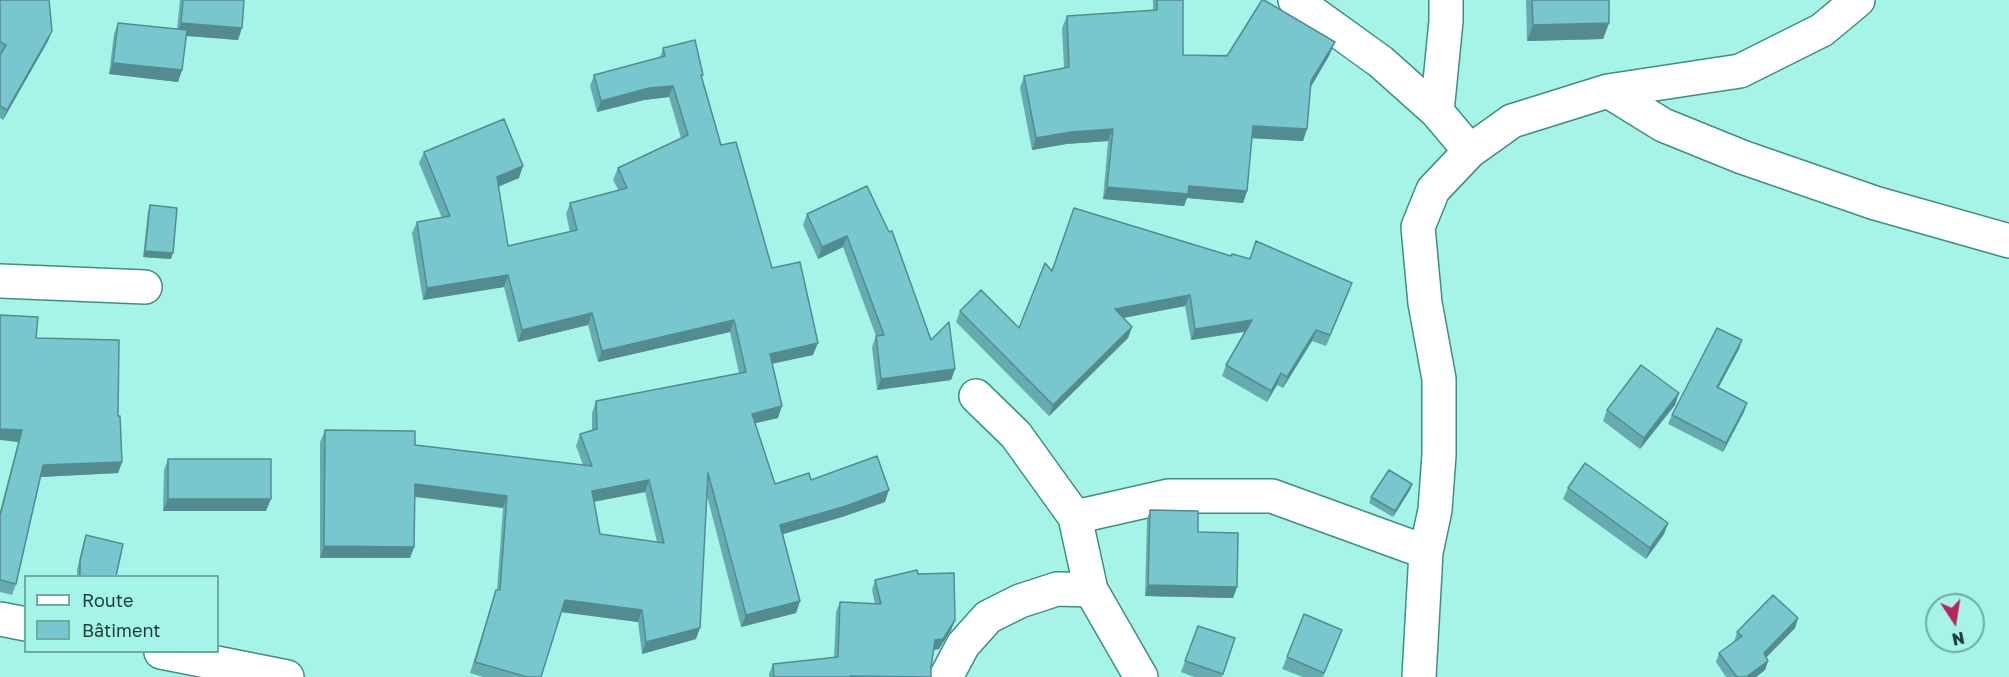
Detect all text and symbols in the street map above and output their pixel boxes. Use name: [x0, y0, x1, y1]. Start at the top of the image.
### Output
legend: [24, 575, 219, 653]
text: Route: [82, 589, 133, 611]
north arrow: [1925, 593, 1985, 653]
text: Bâtiment: [82, 619, 161, 641]
text: N: [1950, 628, 1966, 650]

